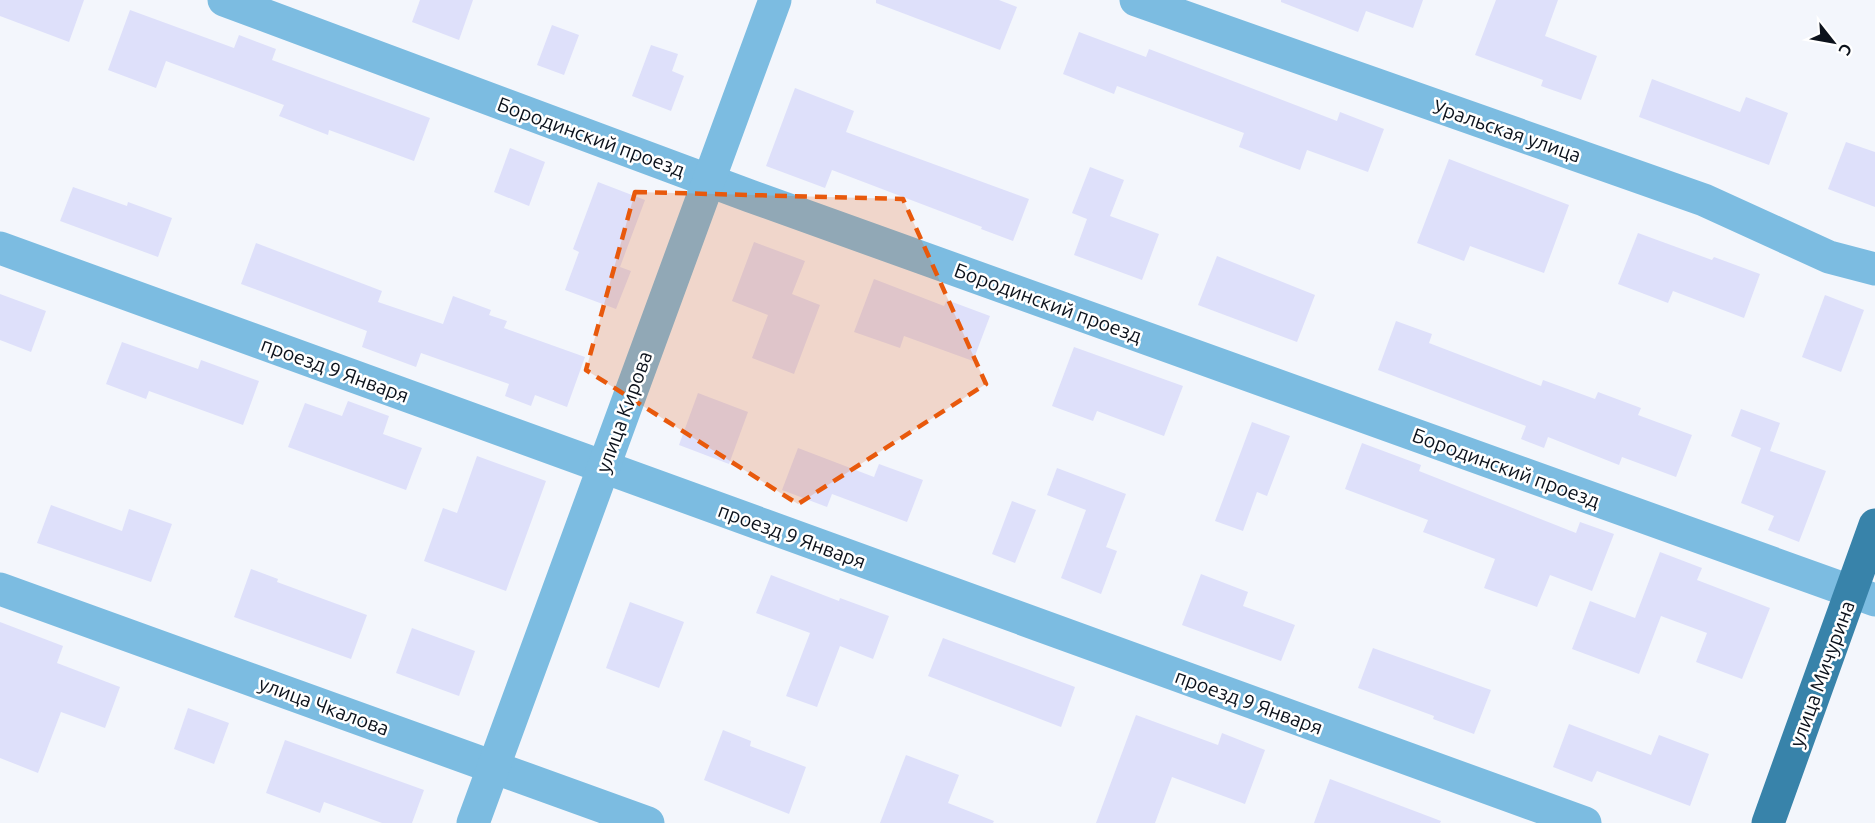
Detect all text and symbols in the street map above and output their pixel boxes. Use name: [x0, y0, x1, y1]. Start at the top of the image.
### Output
north arrow: [1803, 12, 1863, 72]
text: С: [1836, 41, 1856, 59]
street label: Бородинский проезд: [494, 92, 688, 181]
street label: Уральская улица: [1430, 94, 1584, 167]
street label: Бородинский проезд: [951, 258, 1145, 347]
street label: проезд 9 Января: [258, 332, 412, 407]
street label: улица Кирова: [591, 348, 656, 476]
street label: Бородинский проезд: [1409, 423, 1603, 512]
street label: проезд 9 Января: [715, 498, 869, 573]
street label: улица Мичурина: [1784, 597, 1859, 750]
street label: проезд 9 Января: [1172, 664, 1326, 739]
street label: улица Чкалова: [256, 671, 392, 740]

